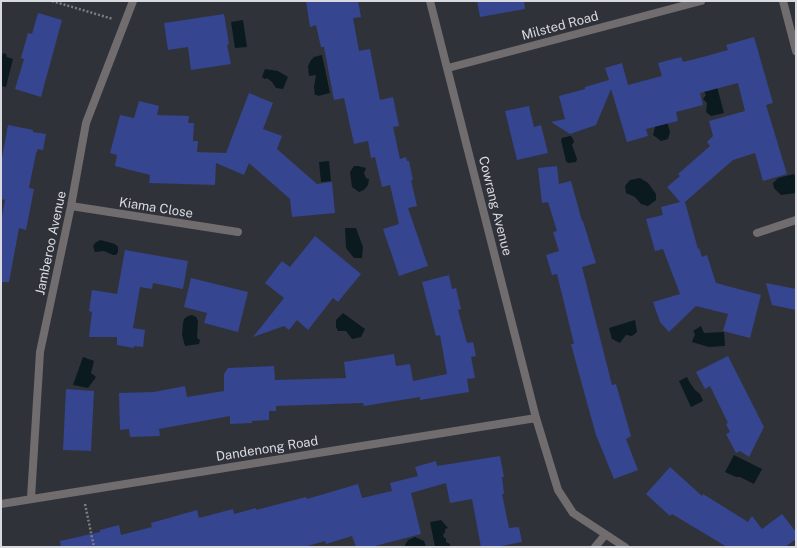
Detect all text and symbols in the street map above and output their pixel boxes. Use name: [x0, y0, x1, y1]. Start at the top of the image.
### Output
street label: Milsted Road: [520, 8, 600, 44]
street label: Cowrang Avenue: [475, 155, 515, 257]
street label: Jamberoo Avenue: [32, 189, 70, 297]
street label: Kiama Close: [118, 194, 194, 222]
street label: Dandenong Road: [215, 433, 319, 465]

